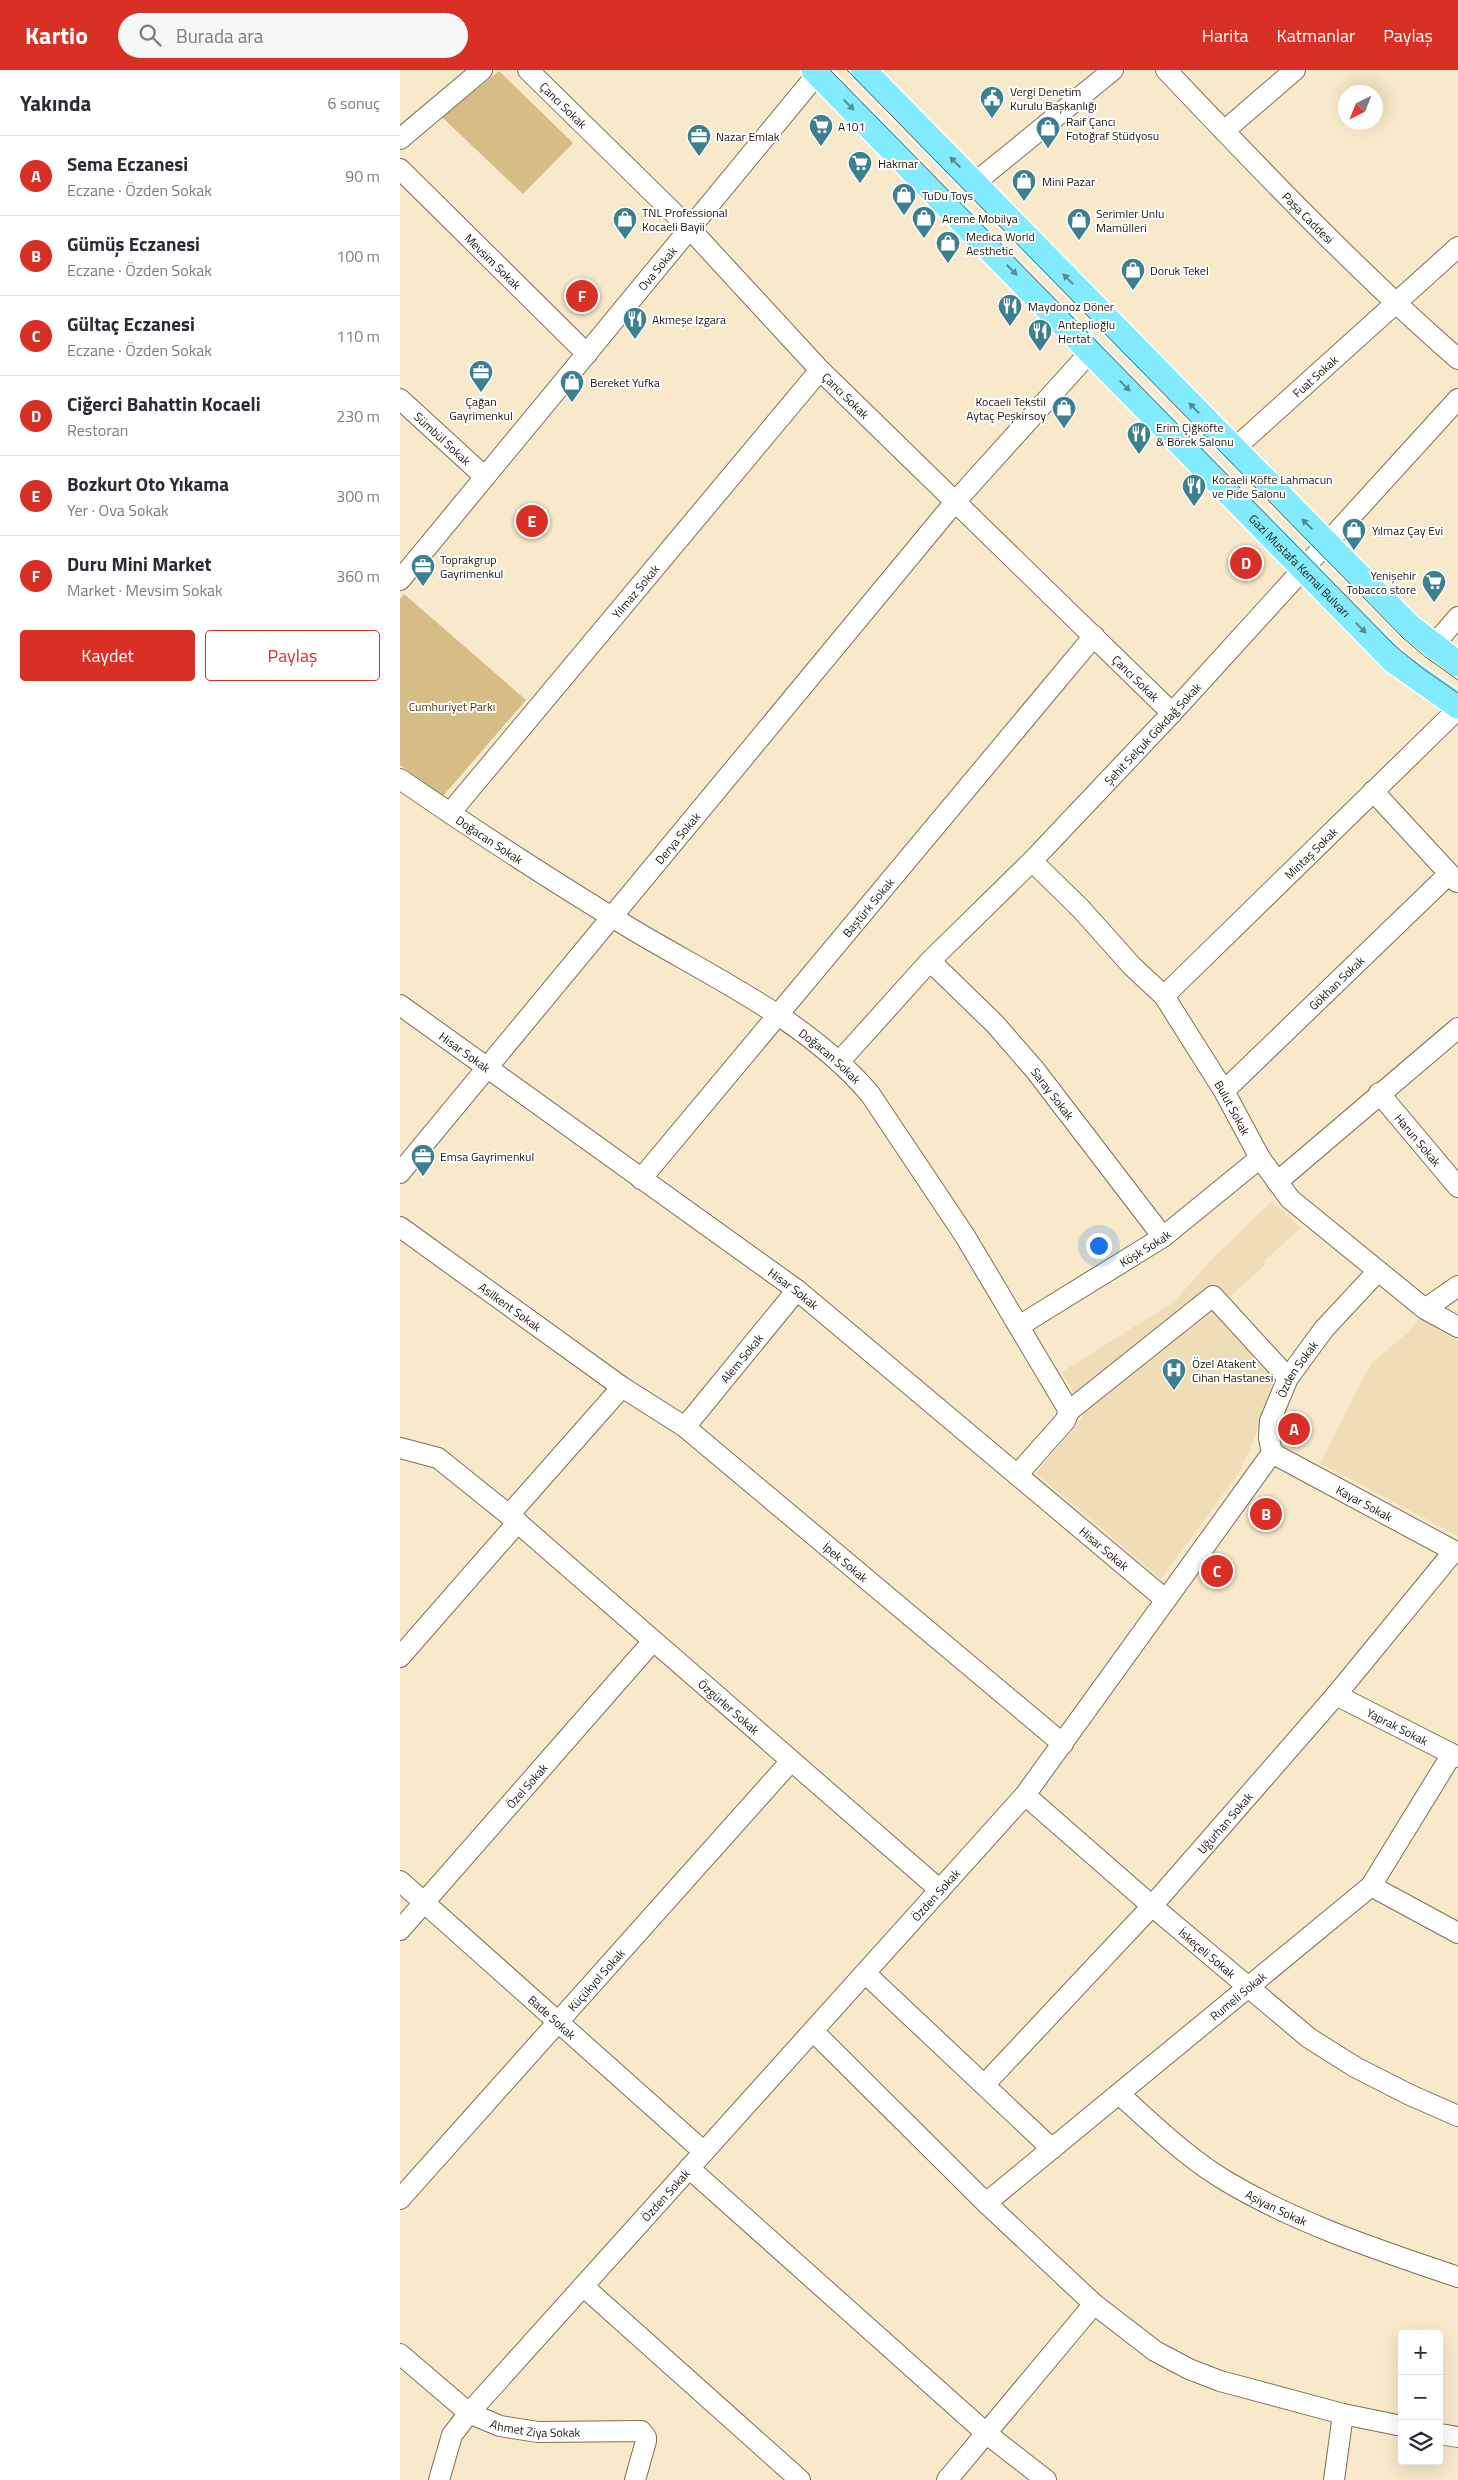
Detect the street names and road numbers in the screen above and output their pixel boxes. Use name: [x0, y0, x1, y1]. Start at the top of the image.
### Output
street label: Çancı Sokak: [536, 77, 592, 133]
street label: Paşa Caddesi: [1278, 187, 1339, 248]
street label: Mevsim Sokak: [461, 229, 526, 294]
street label: Ova Sokak: [633, 242, 681, 295]
street label: Fuat Sokak: [1288, 350, 1342, 402]
street label: Çancı Sokak: [818, 368, 874, 423]
street label: Sümbül Sokak: [410, 407, 476, 470]
street label: Gazi Mustafa Kemal Bulvarı: [1245, 509, 1355, 621]
street label: Yılmaz Sokak: [607, 560, 664, 622]
street label: Çancı Sokak: [1108, 650, 1164, 706]
street label: Şehit Selçuk Gökdağ Sokak: [1099, 678, 1205, 789]
street label: Derya Sokak: [650, 807, 705, 868]
street label: Doğacan Sokak: [452, 810, 527, 868]
street label: Mintaş Sokak: [1280, 822, 1342, 883]
street label: Baştürk Sokak: [837, 873, 898, 941]
street label: Gökhan Sokak: [1304, 951, 1369, 1014]
street label: Doğacan Sokak: [795, 1023, 866, 1088]
street label: Hisar Sokak: [435, 1027, 495, 1077]
street label: Saray Sokak: [1027, 1063, 1079, 1124]
street label: Bulut Sokak: [1210, 1076, 1256, 1139]
street label: Harun Sokak: [1390, 1109, 1446, 1171]
street label: Köşk Sokak: [1116, 1225, 1175, 1271]
street label: Hisar Sokak: [764, 1263, 823, 1314]
street label: Asilkent Sokak: [475, 1277, 546, 1336]
street label: Alem Sokak: [715, 1329, 768, 1387]
street label: Özden Sokak: [1271, 1336, 1322, 1400]
street label: Kayar Sokak: [1333, 1480, 1396, 1526]
street label: Hisar Sokak: [1075, 1522, 1133, 1575]
street label: İpek Sokak: [819, 1537, 873, 1587]
street label: Özgürler Sokak: [694, 1674, 764, 1739]
street label: Yaprak Sokak: [1363, 1703, 1432, 1750]
street label: Özel Sokak: [501, 1758, 552, 1813]
street label: Uğurhan Sokak: [1192, 1788, 1257, 1858]
street label: Özden Sokak: [907, 1864, 964, 1925]
street label: İskeçeli Sokak: [1175, 1923, 1240, 1982]
street label: Küçükyol Sokak: [563, 1944, 629, 2015]
street label: Rumeli Sokak: [1205, 1967, 1270, 2025]
street label: Bade Sokak: [524, 1990, 581, 2044]
street label: Özden Sokak: [636, 2164, 694, 2226]
street label: Aşiyan Sokak: [1242, 2184, 1310, 2230]
street label: Ahmet Ziya Sokak: [488, 2414, 581, 2442]

